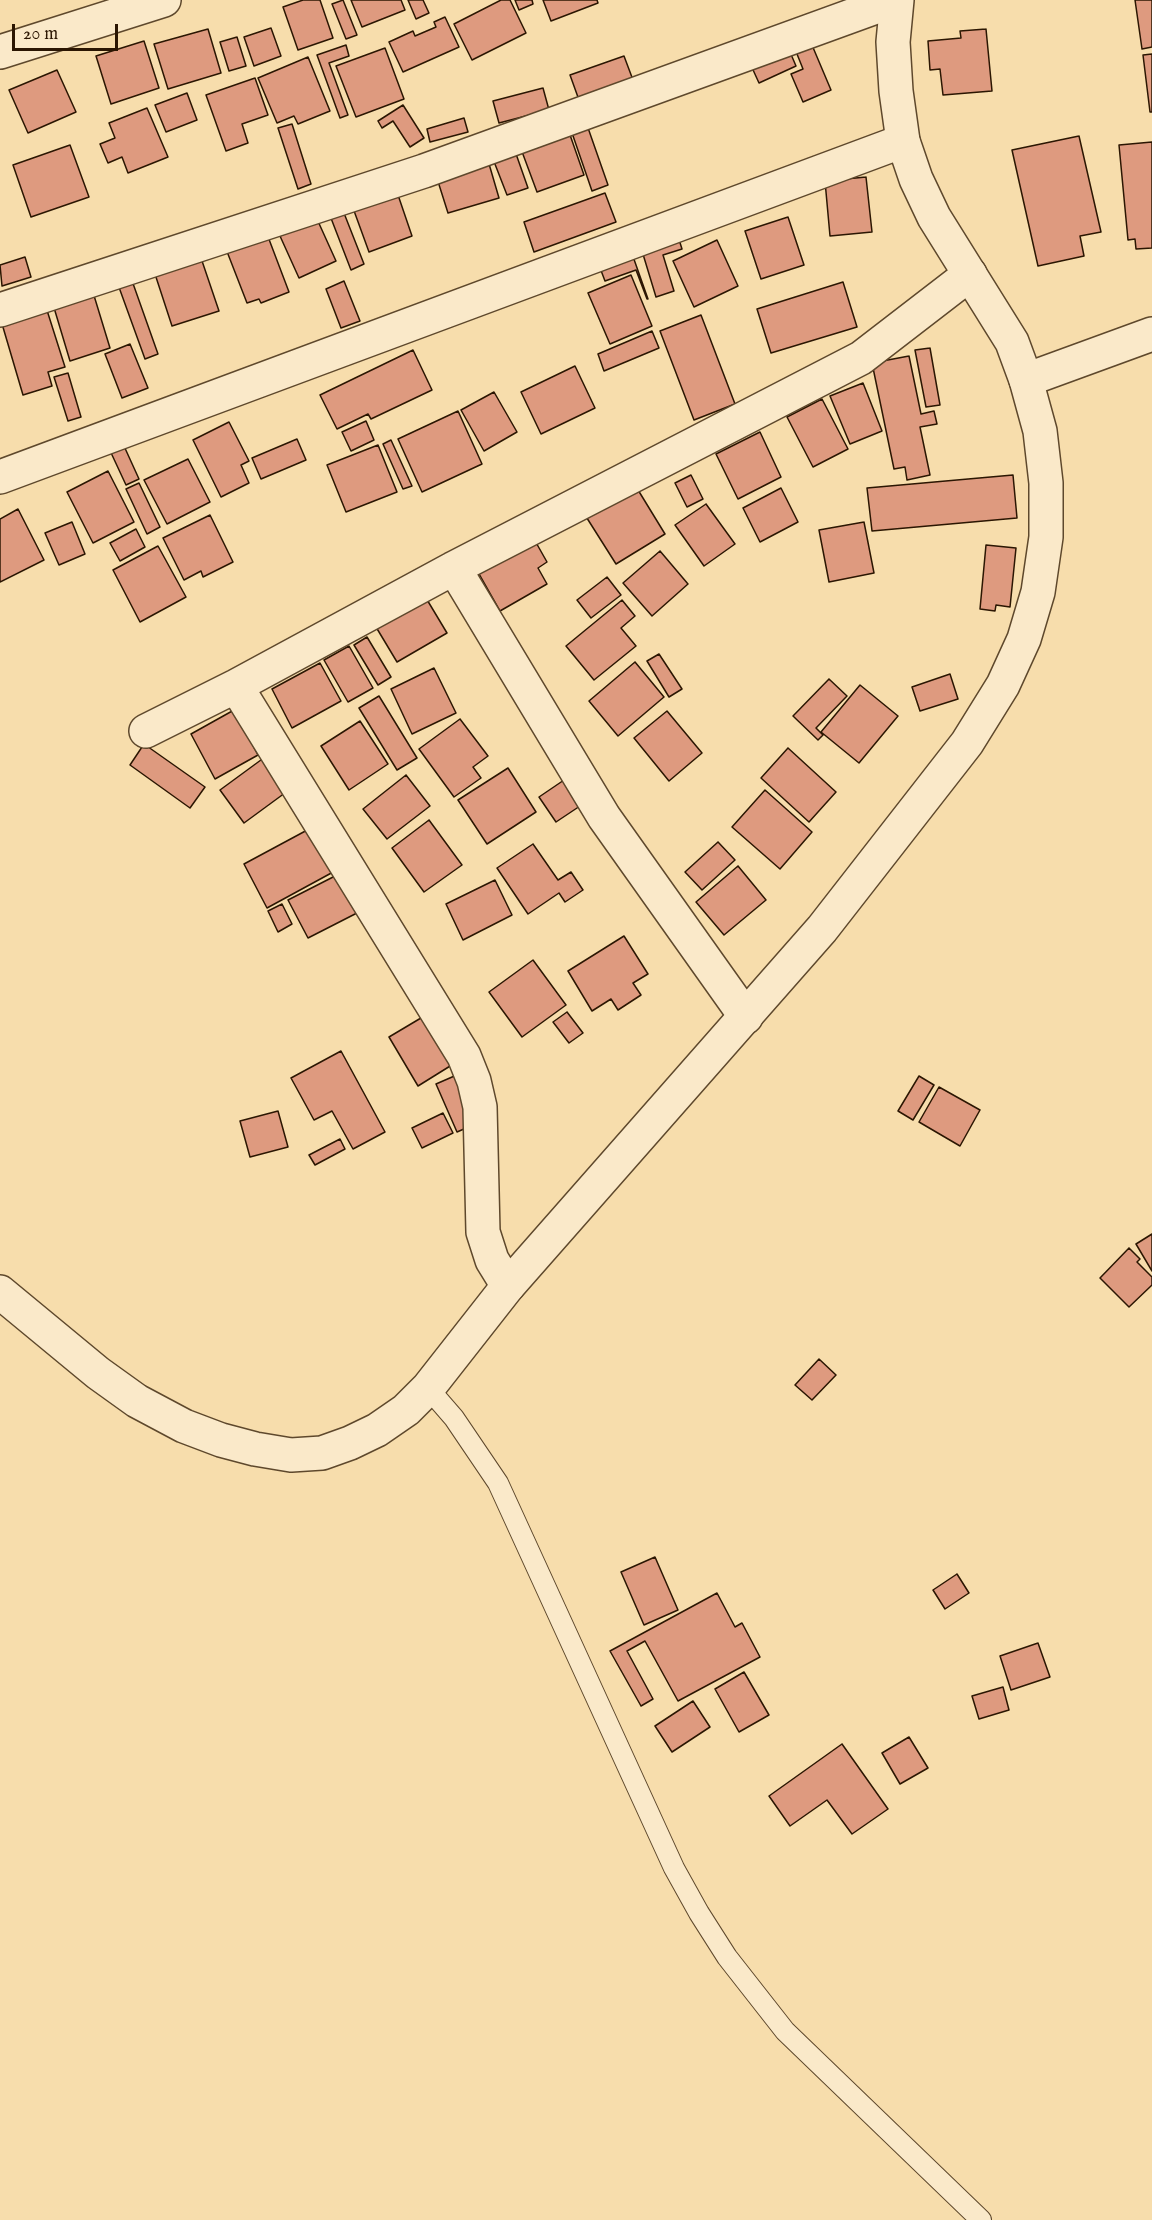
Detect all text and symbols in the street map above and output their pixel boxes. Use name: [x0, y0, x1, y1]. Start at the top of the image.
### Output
scale bar: [15, 12, 122, 50]
text: 20 m: [23, 23, 58, 46]

